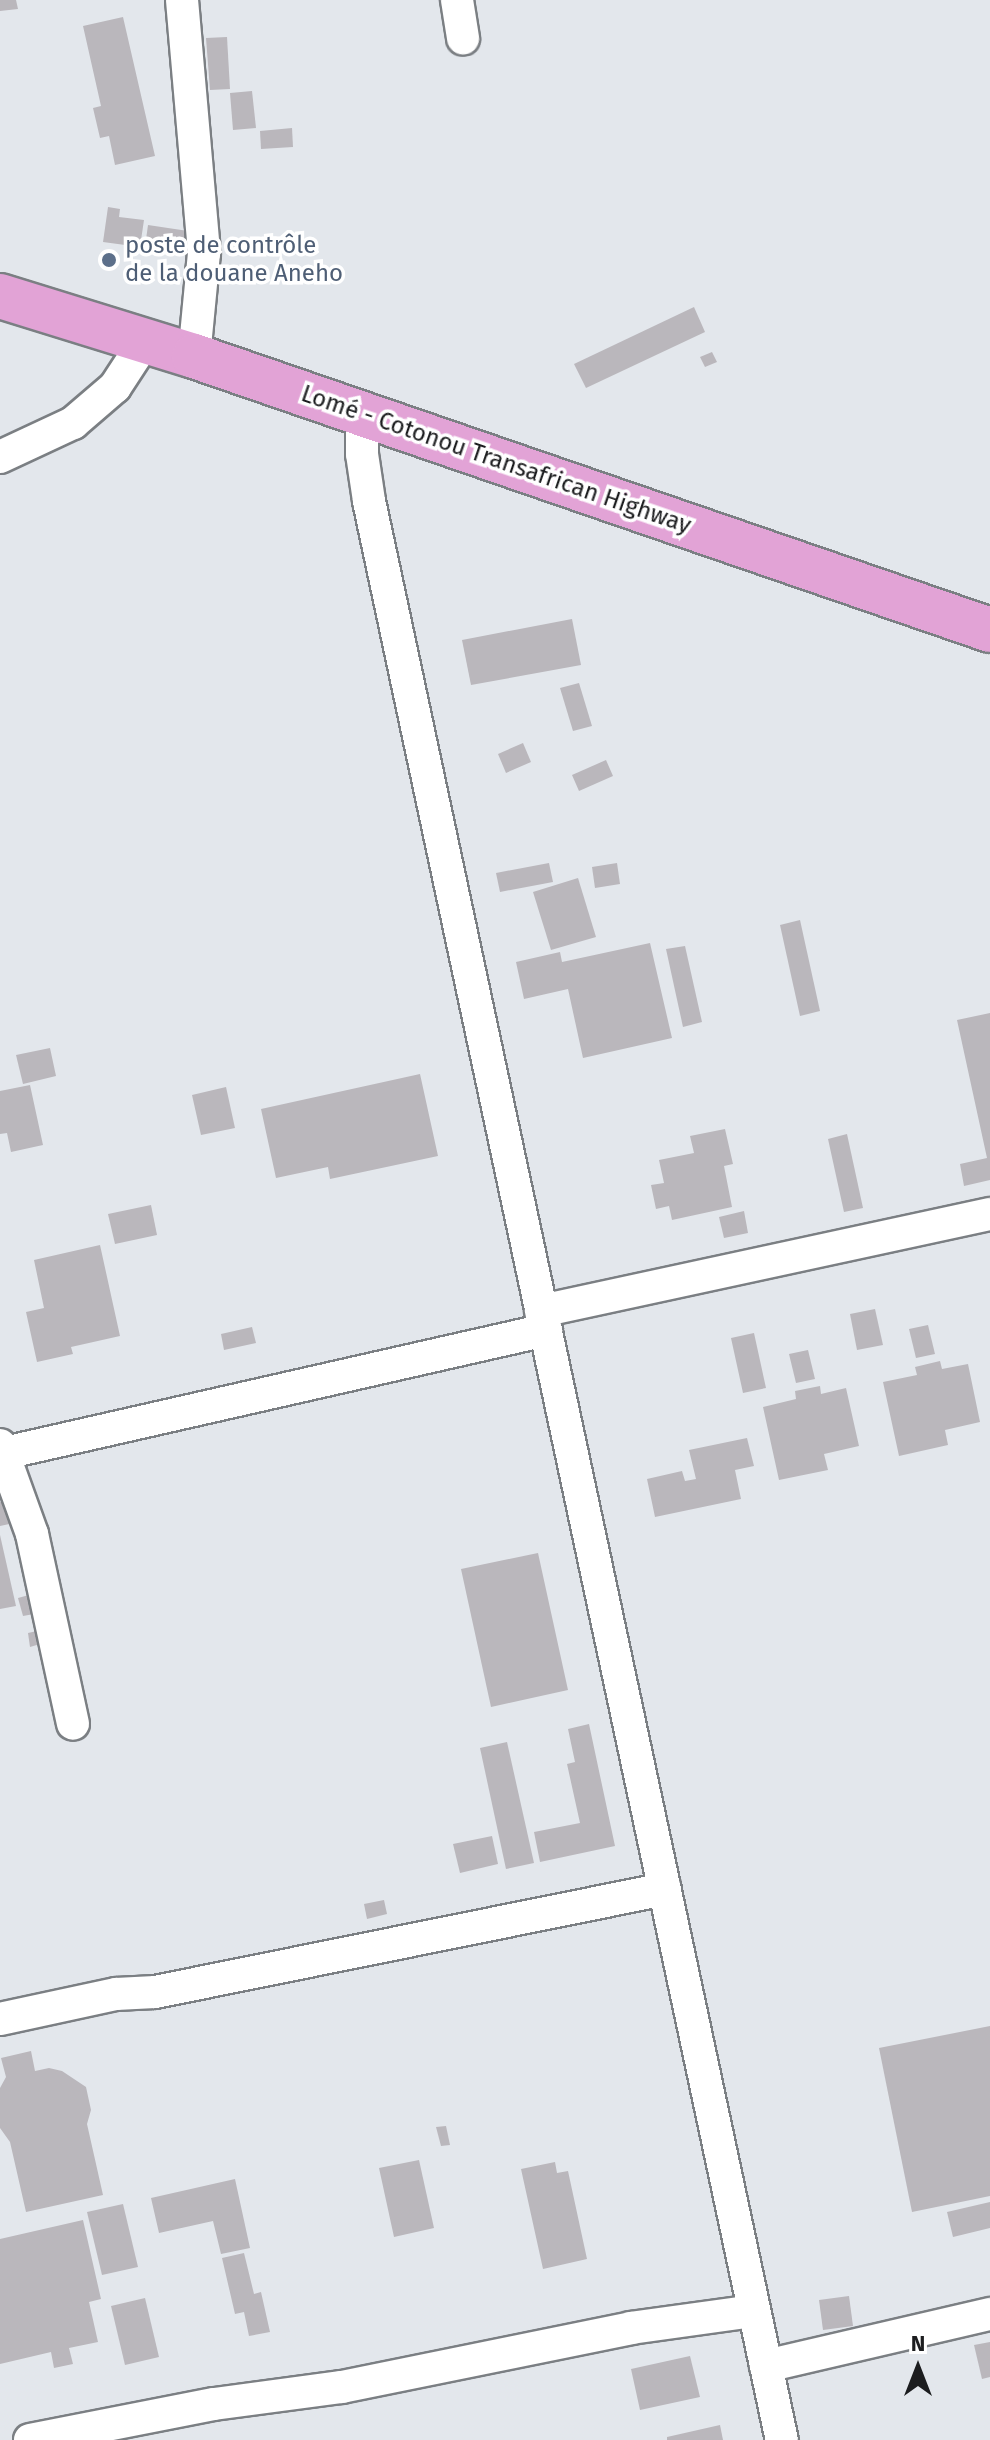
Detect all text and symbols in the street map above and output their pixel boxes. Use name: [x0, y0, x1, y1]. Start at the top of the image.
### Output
place label: poste de contrôle de la douane Aneho: [125, 232, 343, 288]
marker: poste de contrôle de la douane Aneho: [100, 251, 118, 269]
street label: Lomé - Cotonou Transafrican Highway: [297, 380, 695, 540]
north arrow: [878, 2328, 958, 2408]
text: N: [911, 2330, 925, 2357]

